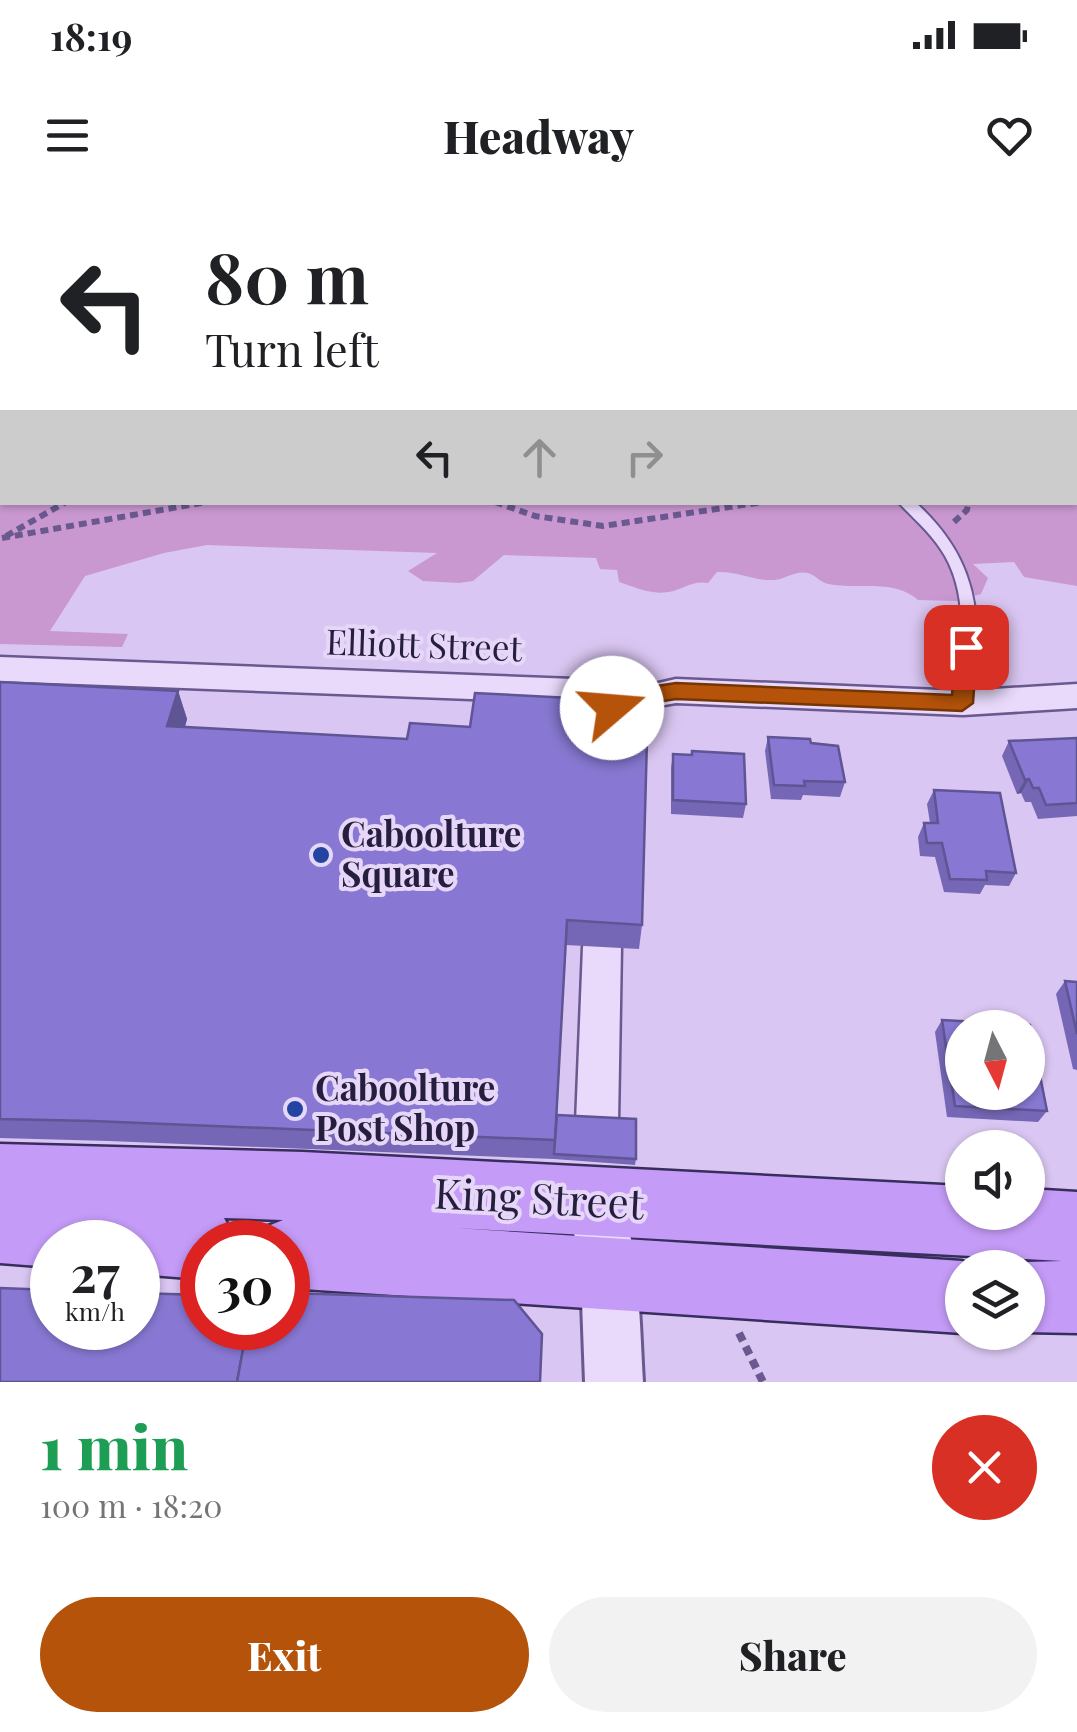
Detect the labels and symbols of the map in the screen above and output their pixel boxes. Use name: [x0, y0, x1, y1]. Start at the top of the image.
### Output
pin: [924, 605, 1009, 690]
street label: Elliott Street: [325, 617, 524, 670]
position arrow: [560, 656, 664, 760]
place label: Caboolture Square: [341, 809, 521, 896]
marker: Caboolture Square: [310, 844, 332, 866]
north arrow: [945, 1010, 1045, 1110]
place label: Caboolture Post Shop: [315, 1063, 495, 1150]
marker: Caboolture Post Shop: [284, 1098, 306, 1120]
street label: King Street: [433, 1164, 646, 1231]
speed limit sign: 30: [180, 1220, 310, 1350]

